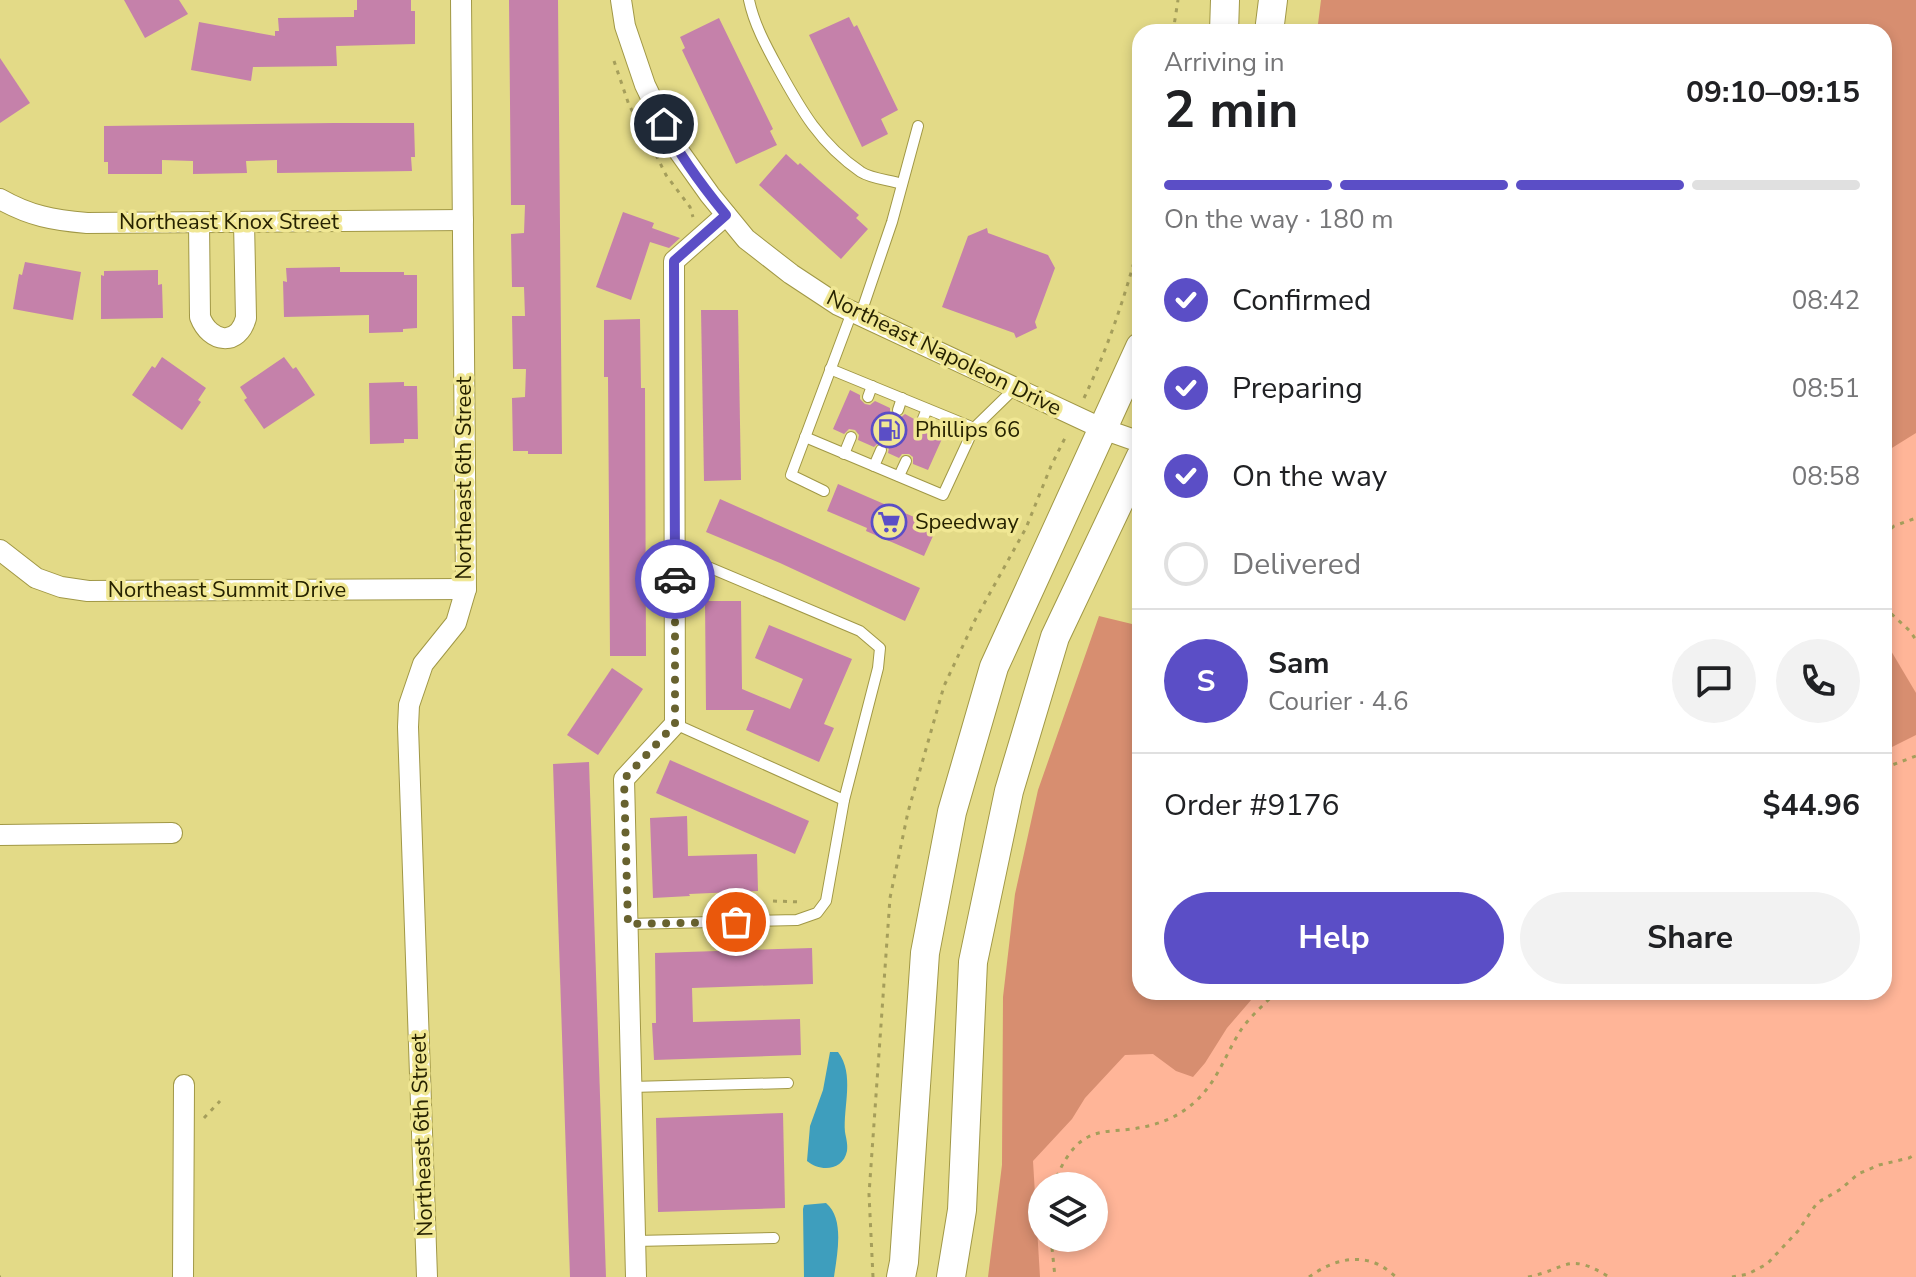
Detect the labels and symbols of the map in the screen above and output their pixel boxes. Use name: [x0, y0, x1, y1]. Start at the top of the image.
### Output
pin: [630, 90, 698, 158]
street label: Northeast Knox Street: [119, 207, 339, 237]
street label: Northeast Napoleon Drive: [821, 283, 1067, 423]
street label: Northeast 6th Street: [449, 376, 479, 580]
fuel station icon: Phillips 66: [870, 411, 908, 449]
place label: Phillips 66: [915, 415, 1020, 445]
supermarket icon: Speedway: [870, 503, 908, 541]
place label: Speedway: [915, 507, 1019, 537]
courier: [635, 539, 715, 619]
street label: Northeast Summit Drive: [108, 575, 346, 605]
pin: [702, 888, 770, 956]
street label: Northeast 6th Street: [403, 1033, 441, 1237]

